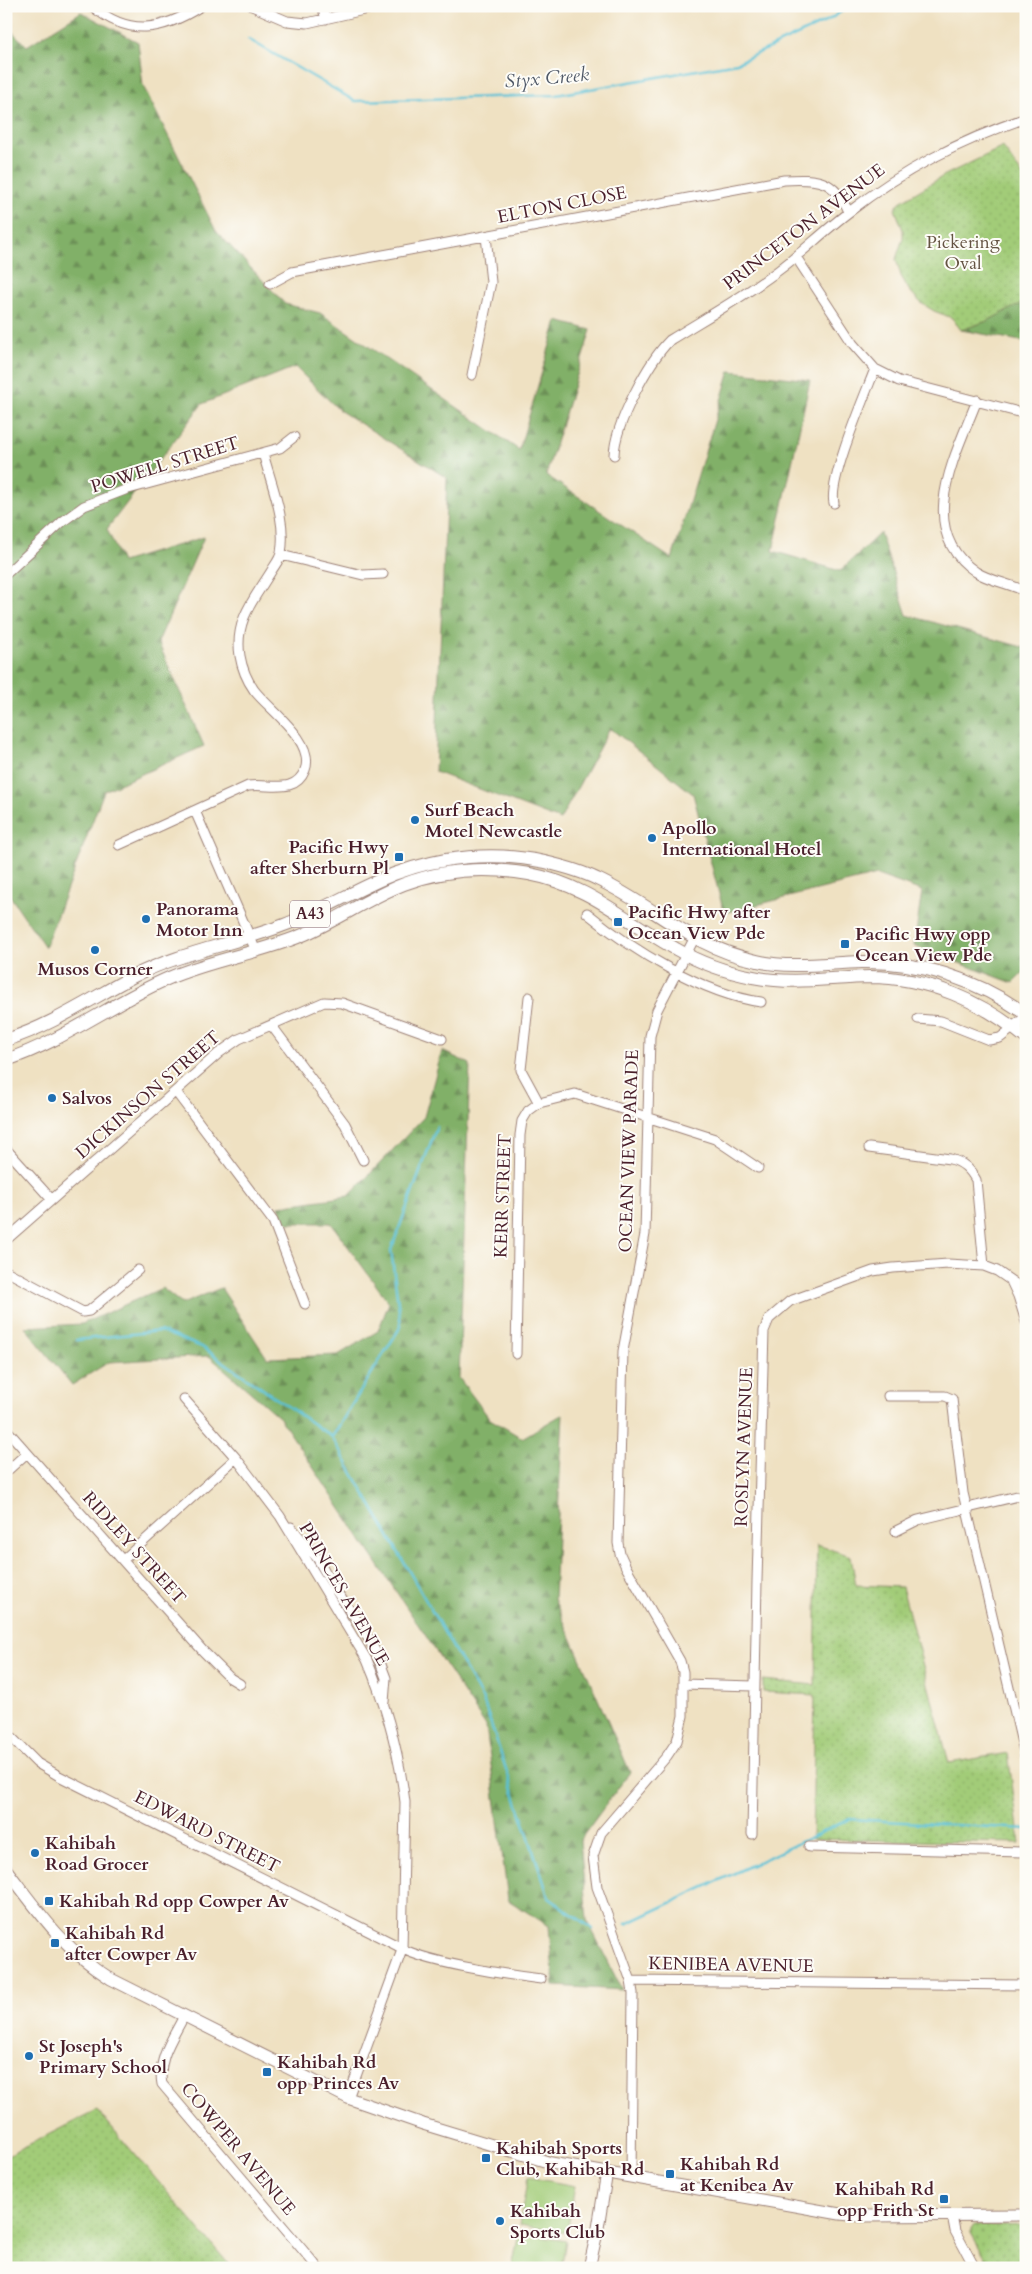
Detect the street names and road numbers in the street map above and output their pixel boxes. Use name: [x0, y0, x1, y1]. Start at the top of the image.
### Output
street label: PRINCETON AVENUE: [718, 158, 890, 296]
street label: ELTON CLOSE: [495, 180, 629, 230]
street label: POWELL STREET: [88, 431, 242, 499]
road number: A43: [290, 901, 330, 928]
street label: DICKINSON STREET: [70, 1025, 226, 1165]
street label: OCEAN VIEW PARADE: [613, 1049, 645, 1253]
street label: KERR STREET: [488, 1133, 518, 1259]
street label: ROSLYN AVENUE: [729, 1367, 759, 1527]
street label: RIDLEY STREET: [77, 1486, 191, 1610]
street label: PRINCES AVENUE: [293, 1518, 395, 1670]
street label: EDWARD STREET: [130, 1784, 284, 1880]
street label: KENIBEA AVENUE: [648, 1951, 814, 1979]
street label: COWPER AVENUE: [175, 2077, 301, 2221]

